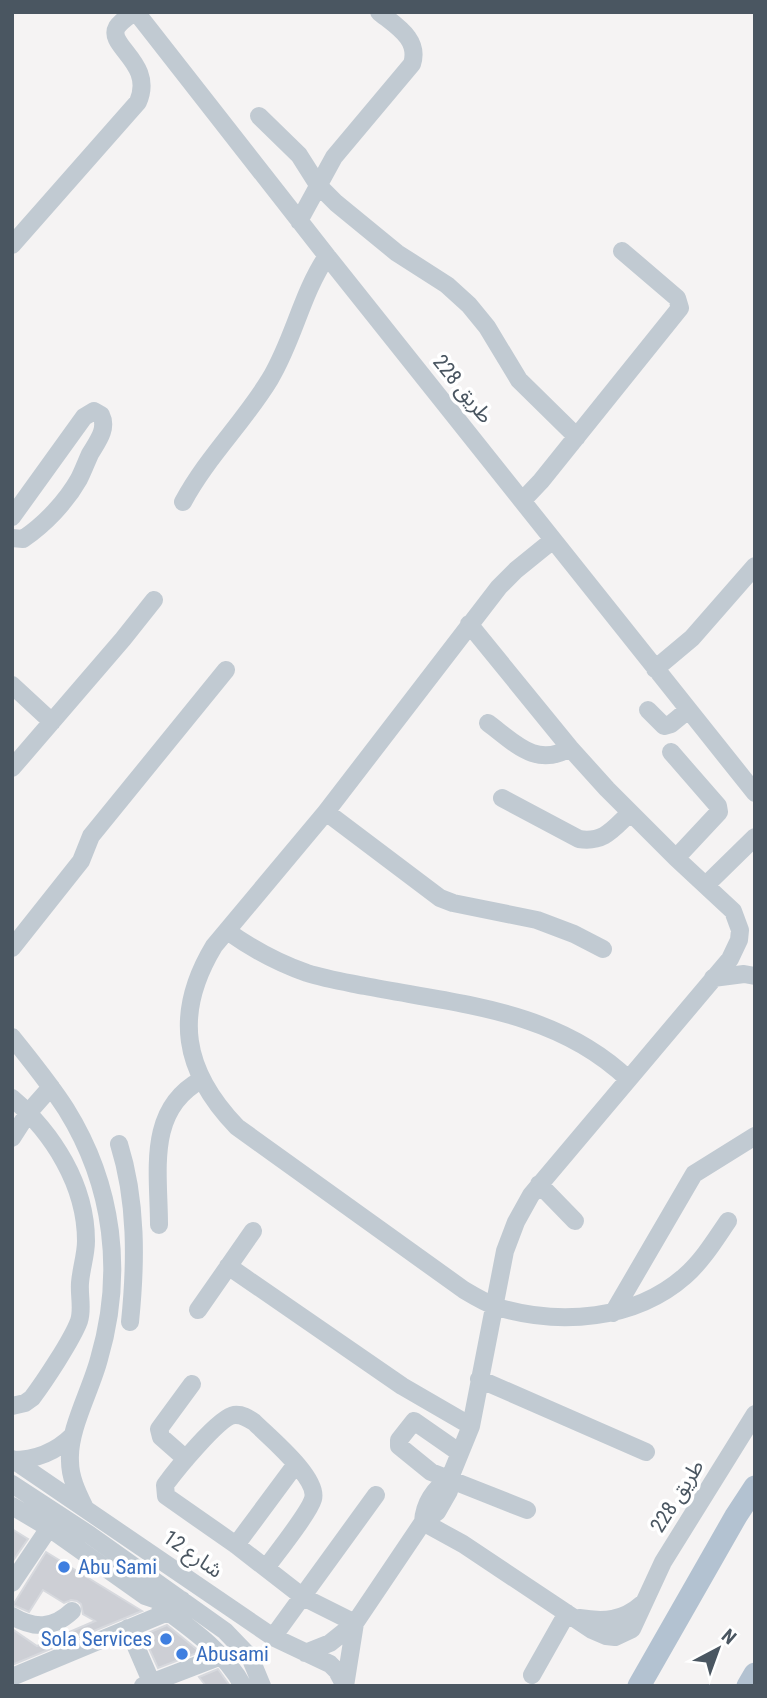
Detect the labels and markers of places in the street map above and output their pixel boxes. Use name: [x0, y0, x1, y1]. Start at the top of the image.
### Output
place label: Abu Sami: [78, 1555, 157, 1579]
marker: Abu Sami: [56, 1559, 72, 1575]
place label: Sola Services: [41, 1627, 152, 1651]
marker: Sola Services: [158, 1631, 174, 1647]
place label: Abusami: [196, 1642, 269, 1666]
marker: Abusami: [174, 1646, 190, 1662]

